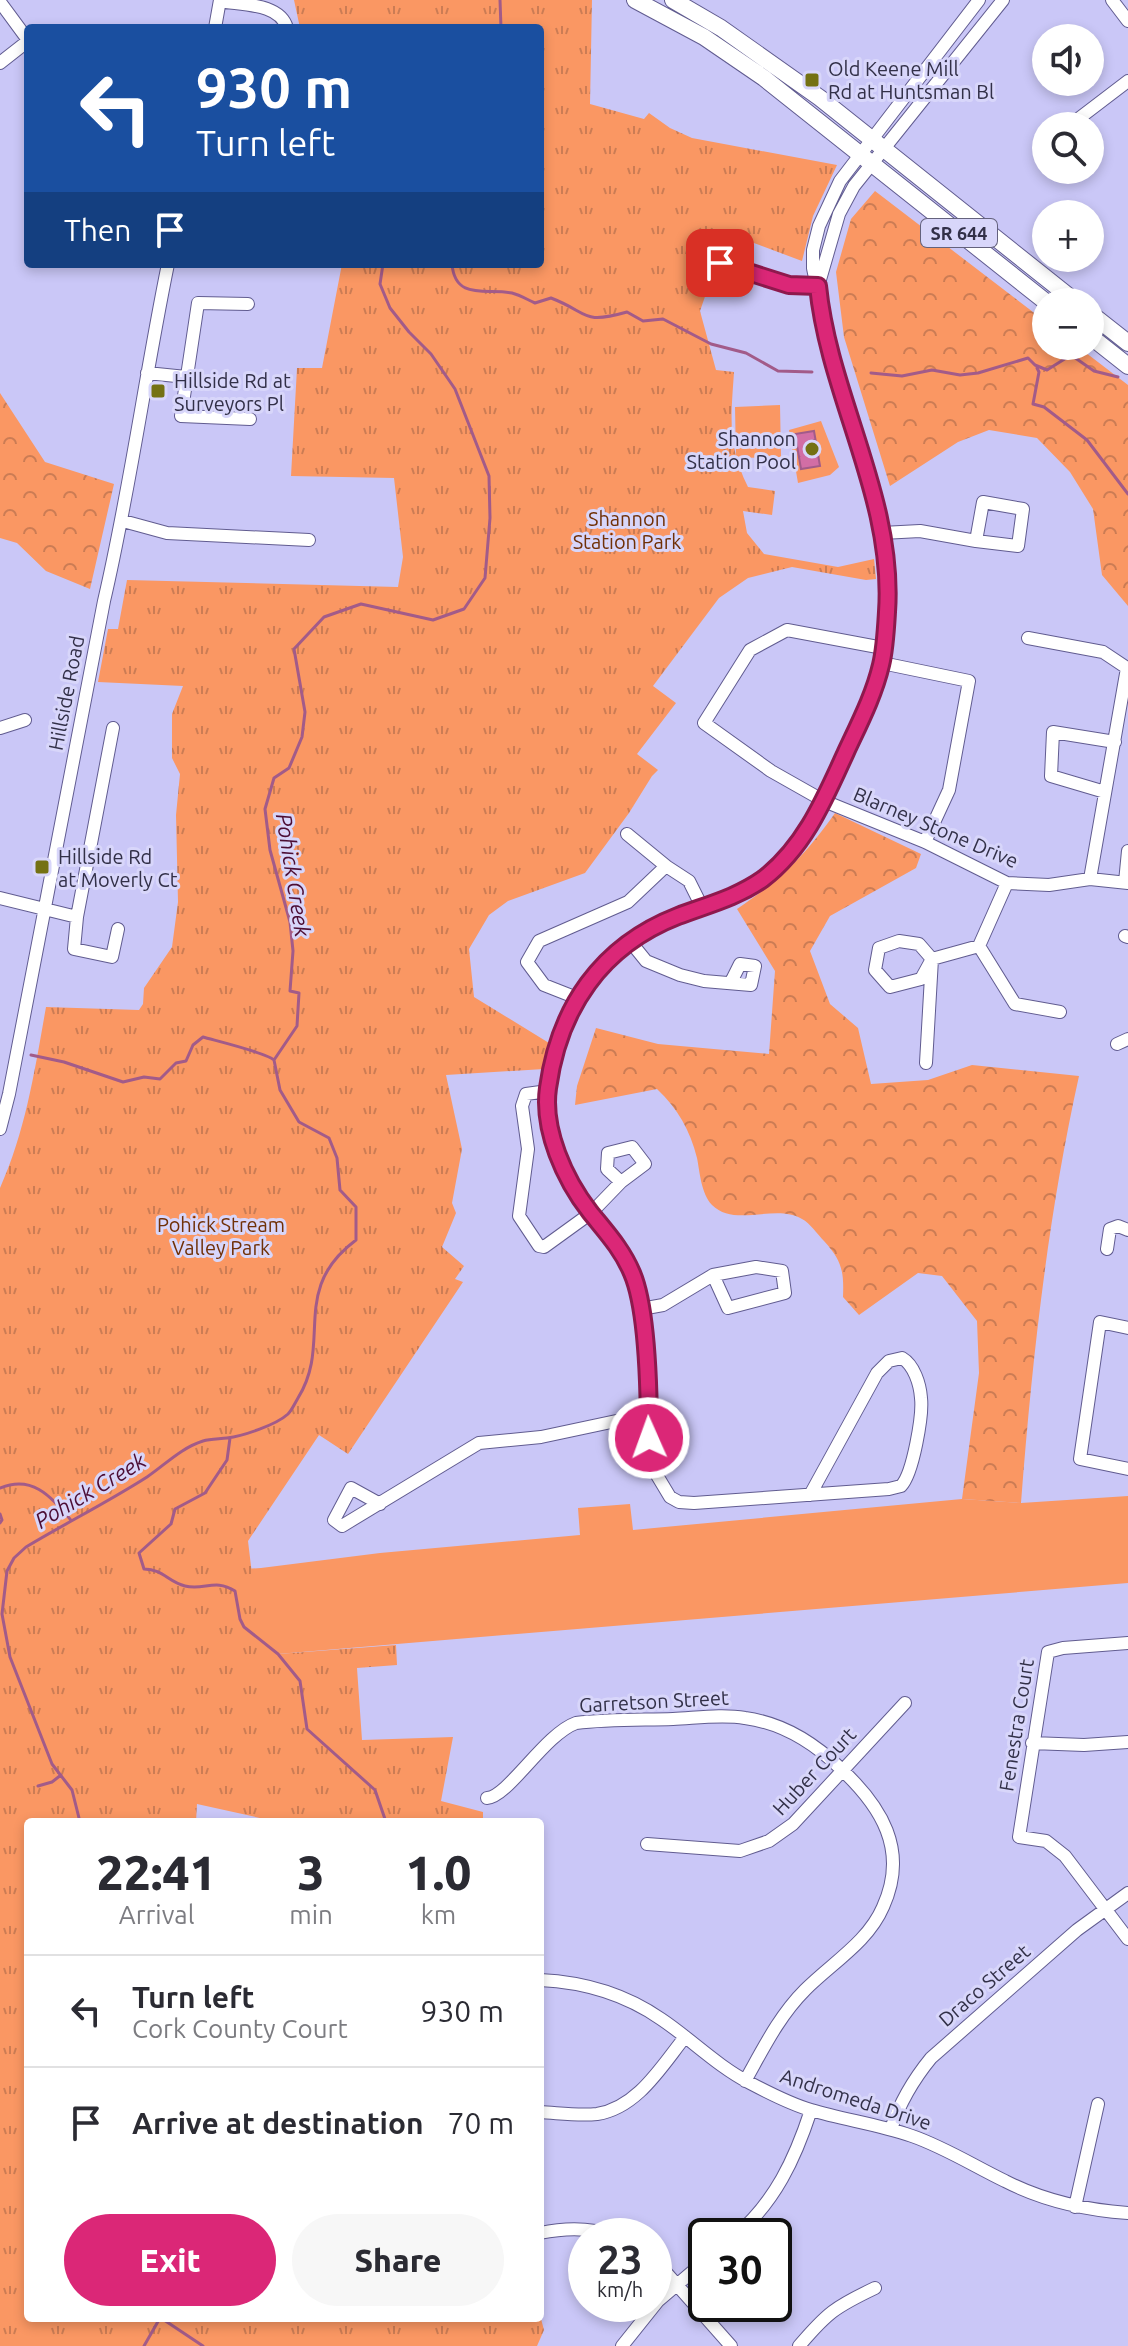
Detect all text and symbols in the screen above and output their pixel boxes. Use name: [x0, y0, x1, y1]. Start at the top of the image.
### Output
map controls: [1032, 24, 1104, 360]
button: sound: [1032, 24, 1104, 96]
icon: left: [64, 56, 168, 160]
text: 930 m: [196, 56, 352, 119]
place label: Old Keene Mill Rd at Huntsman Bl: [828, 57, 994, 103]
marker: Old Keene Mill Rd at Huntsman Bl: [803, 71, 821, 89]
button: search: [1032, 112, 1104, 184]
text: Turn left: [196, 122, 335, 163]
button: +: [1032, 200, 1104, 272]
icon: arrive: [148, 208, 192, 252]
text: Then: [64, 213, 132, 247]
road number: SR 644: [921, 219, 997, 247]
pin: [686, 229, 754, 297]
icon: arrive: [698, 241, 742, 285]
button: −: [1032, 288, 1104, 360]
place label: Hillside Rd at Surveyors Pl: [174, 369, 291, 415]
marker: Hillside Rd at Surveyors Pl: [149, 382, 167, 400]
place label: Shannon Station Pool: [687, 427, 796, 473]
marker: Shannon Station Pool: [803, 440, 821, 458]
park label: Shannon Station Park: [573, 507, 681, 553]
street label: Hillside Road: [44, 634, 88, 752]
street label: Blarney Stone Drive: [850, 782, 1022, 872]
water label: Pohick Creek: [272, 811, 316, 939]
place label: Hillside Rd at Moverly Ct: [58, 845, 178, 891]
marker: Hillside Rd at Moverly Ct: [33, 858, 51, 876]
park label: Pohick Stream Valley Park: [157, 1213, 285, 1259]
position arrow: [607, 1396, 691, 1480]
water label: Pohick Creek: [30, 1447, 151, 1533]
street label: Fenestra Court: [994, 1657, 1038, 1793]
street label: Garretson Street: [579, 1686, 730, 1716]
street label: Huber Court: [768, 1722, 860, 1819]
text: 22:41: [97, 1845, 217, 1899]
text: 3: [298, 1845, 325, 1899]
text: 1.0: [405, 1845, 471, 1899]
text: Arrival: [119, 1900, 194, 1929]
text: min: [289, 1900, 333, 1929]
text: km: [421, 1900, 456, 1929]
street label: Draco Street: [934, 1939, 1034, 2031]
text: Turn left: [132, 1980, 254, 2014]
icon: left: [64, 1989, 108, 2033]
text: 930 m: [420, 1994, 504, 2028]
text: Cork County Court: [132, 2014, 348, 2043]
street label: Andromeda Drive: [778, 2064, 934, 2134]
icon: arrive: [64, 2101, 108, 2145]
text: Arrive at destination: [132, 2106, 424, 2140]
text: 70 m: [448, 2106, 514, 2140]
button: Exit: [64, 2214, 276, 2306]
button: Share: [292, 2214, 504, 2306]
speed limit sign: 30: [688, 2218, 792, 2322]
text: 23: [597, 2237, 643, 2282]
text: km/h: [597, 2278, 643, 2301]

